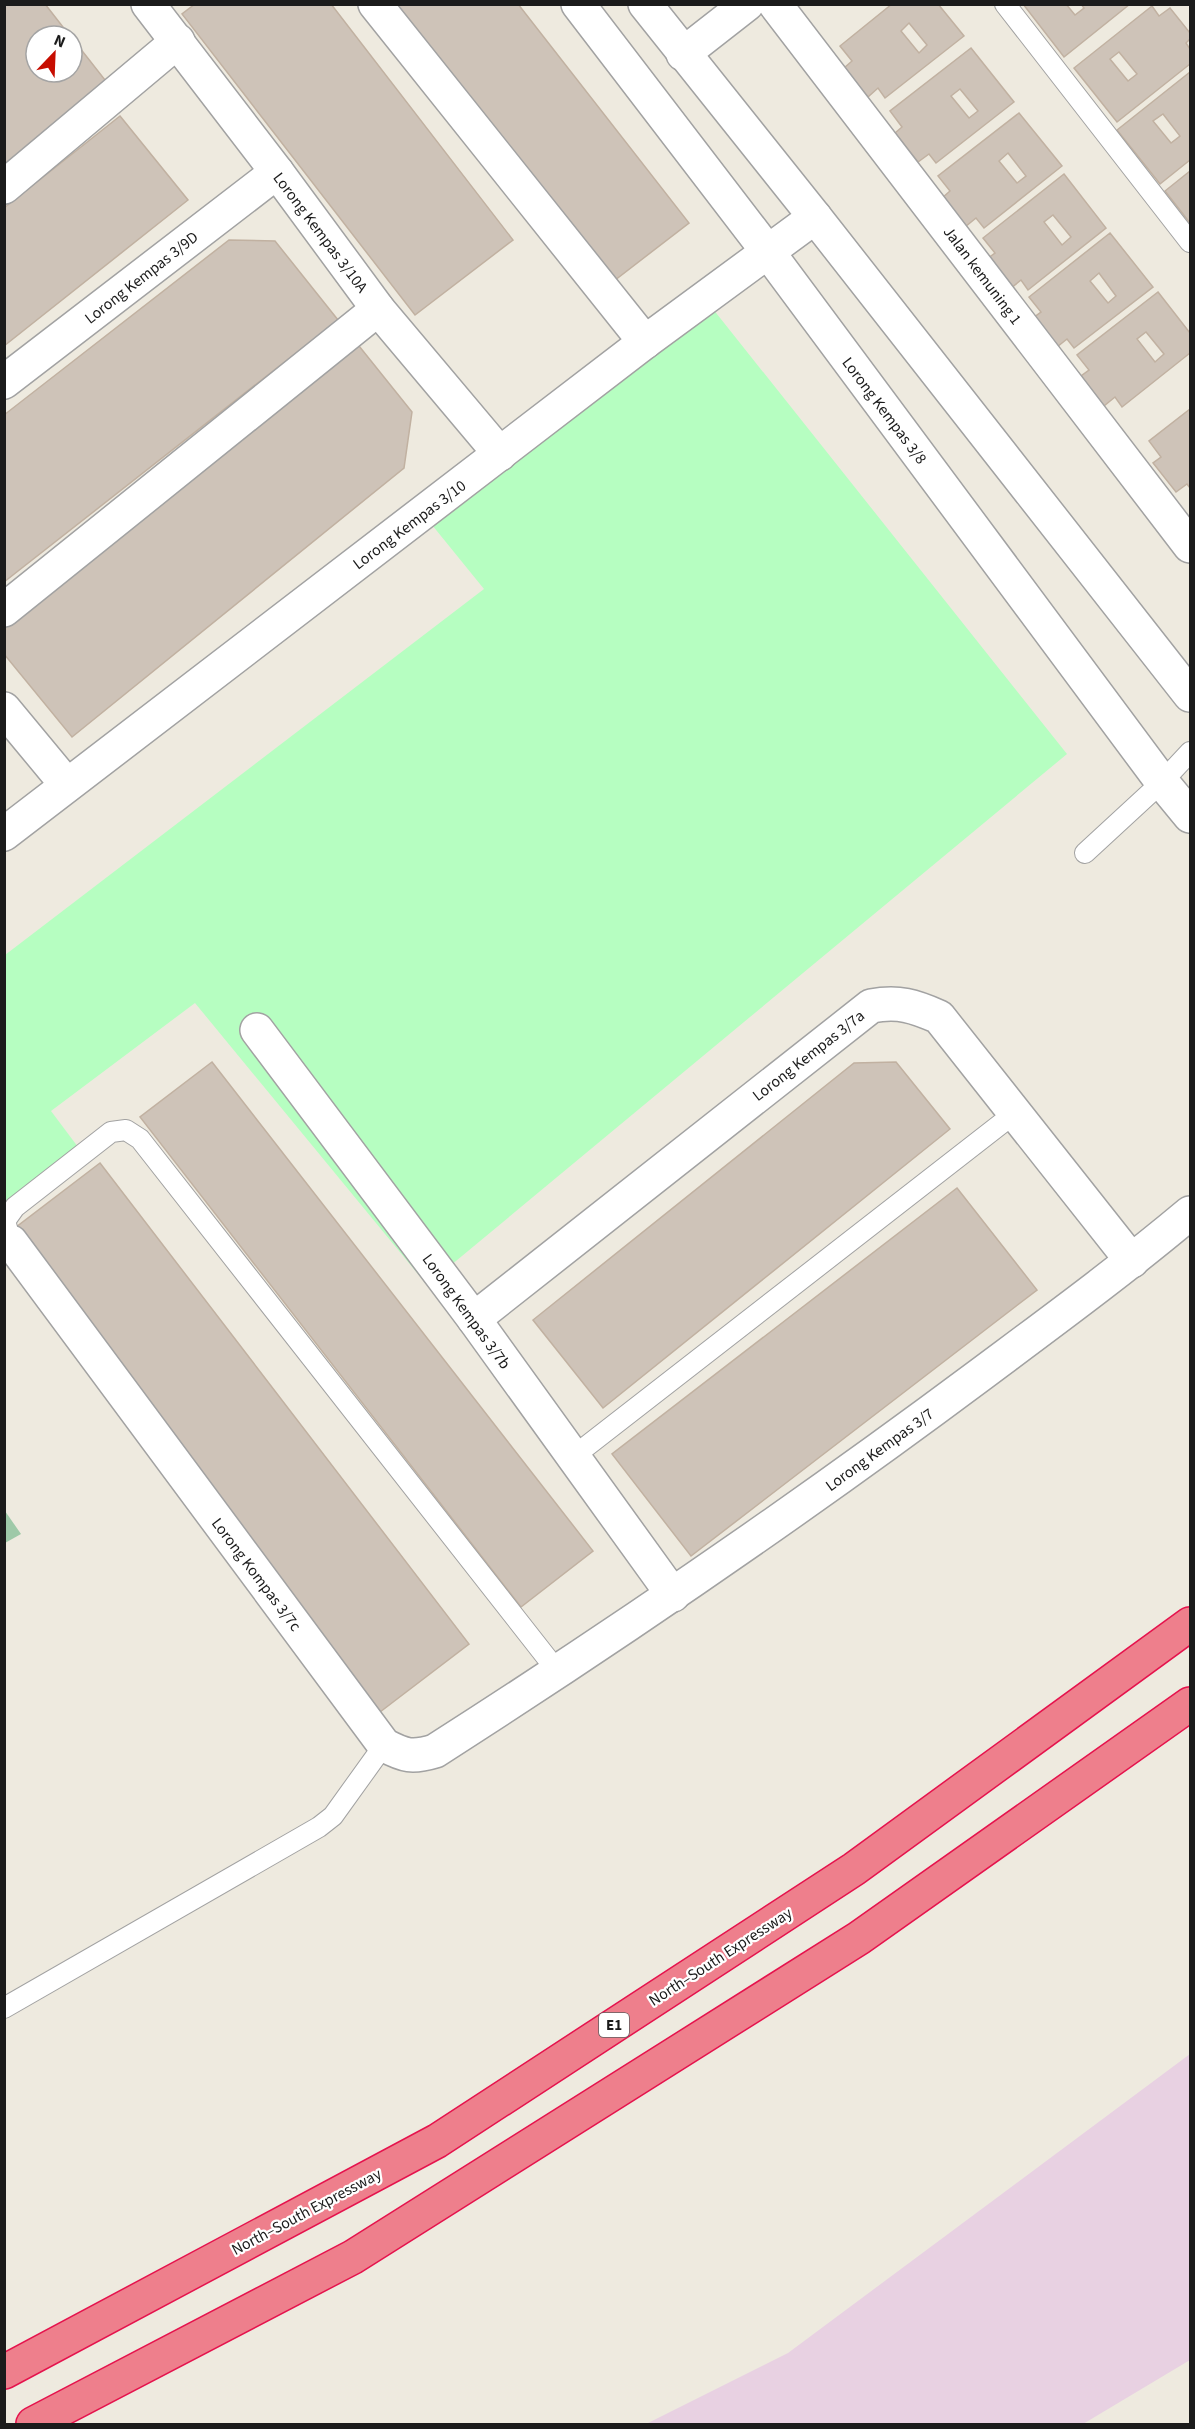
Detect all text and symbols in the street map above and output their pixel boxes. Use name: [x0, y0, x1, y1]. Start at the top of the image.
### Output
north arrow: [24, 24, 84, 84]
text: N: [50, 29, 69, 53]
street label: Lorong Kempas 3/10A: [268, 168, 373, 298]
street label: Jalan kemuning 1: [938, 222, 1027, 329]
street label: Lorong Kempas 3/9D: [80, 226, 203, 329]
street label: Lorong Kempas 3/8: [837, 353, 932, 469]
street label: Lorong Kempas 3/10: [348, 475, 471, 575]
street label: Lorong Kempas 3/7a: [748, 1005, 869, 1107]
street label: Lorong Kempas 3/7b: [417, 1249, 516, 1374]
street label: Lorong Kempas 3/7: [821, 1403, 938, 1497]
street label: Lorong Kompas 3/7c: [206, 1513, 306, 1636]
street label: North–South Expressway: [645, 1902, 797, 2012]
road number: E1: [599, 2013, 629, 2037]
street label: North–South Expressway: [228, 2163, 386, 2261]

